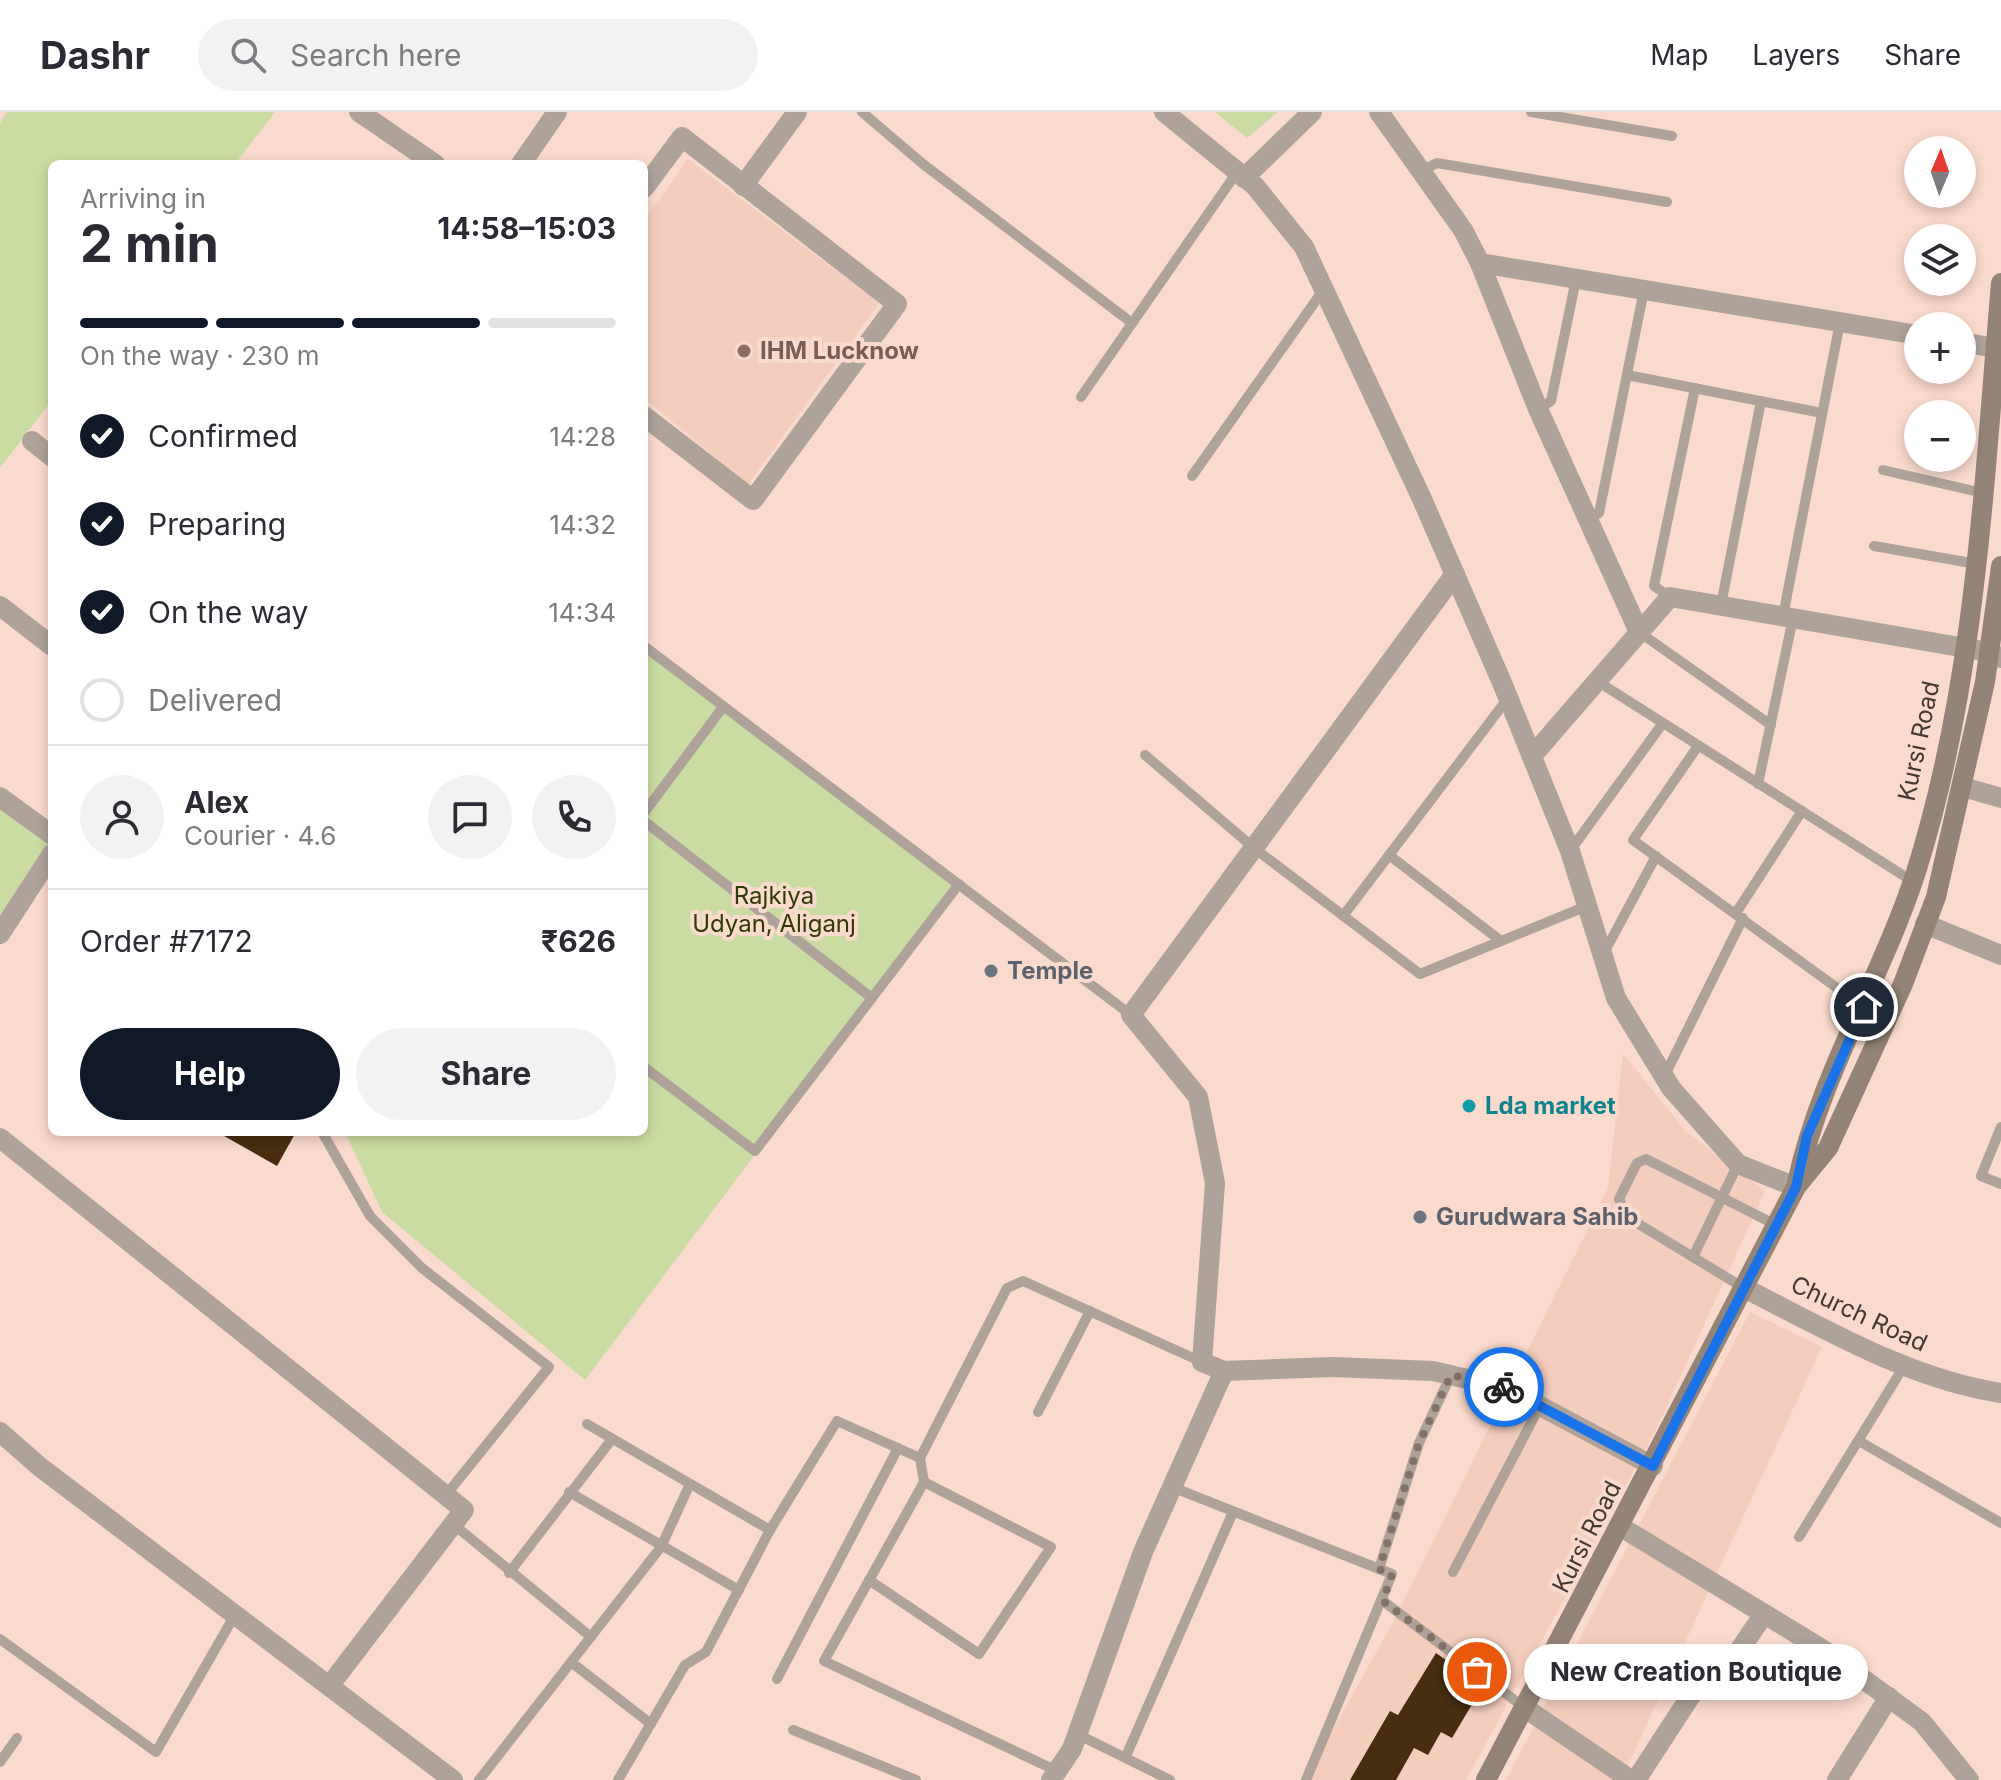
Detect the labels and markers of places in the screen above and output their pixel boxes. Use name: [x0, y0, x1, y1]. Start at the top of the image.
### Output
place label: IHM Lucknow: [760, 336, 920, 365]
marker: IHM Lucknow: [735, 342, 753, 360]
place label: Temple: [1007, 956, 1093, 985]
marker: Temple: [982, 962, 1000, 980]
pin: [1830, 973, 1898, 1041]
place label: Lda market: [1485, 1091, 1616, 1120]
marker: Lda market: [1460, 1097, 1478, 1115]
place label: Gurudwara Sahib: [1436, 1202, 1638, 1231]
marker: Gurudwara Sahib: [1411, 1208, 1429, 1226]
pin: [1443, 1638, 1511, 1706]
callout: New Creation Boutique: [1525, 1644, 1869, 1700]

